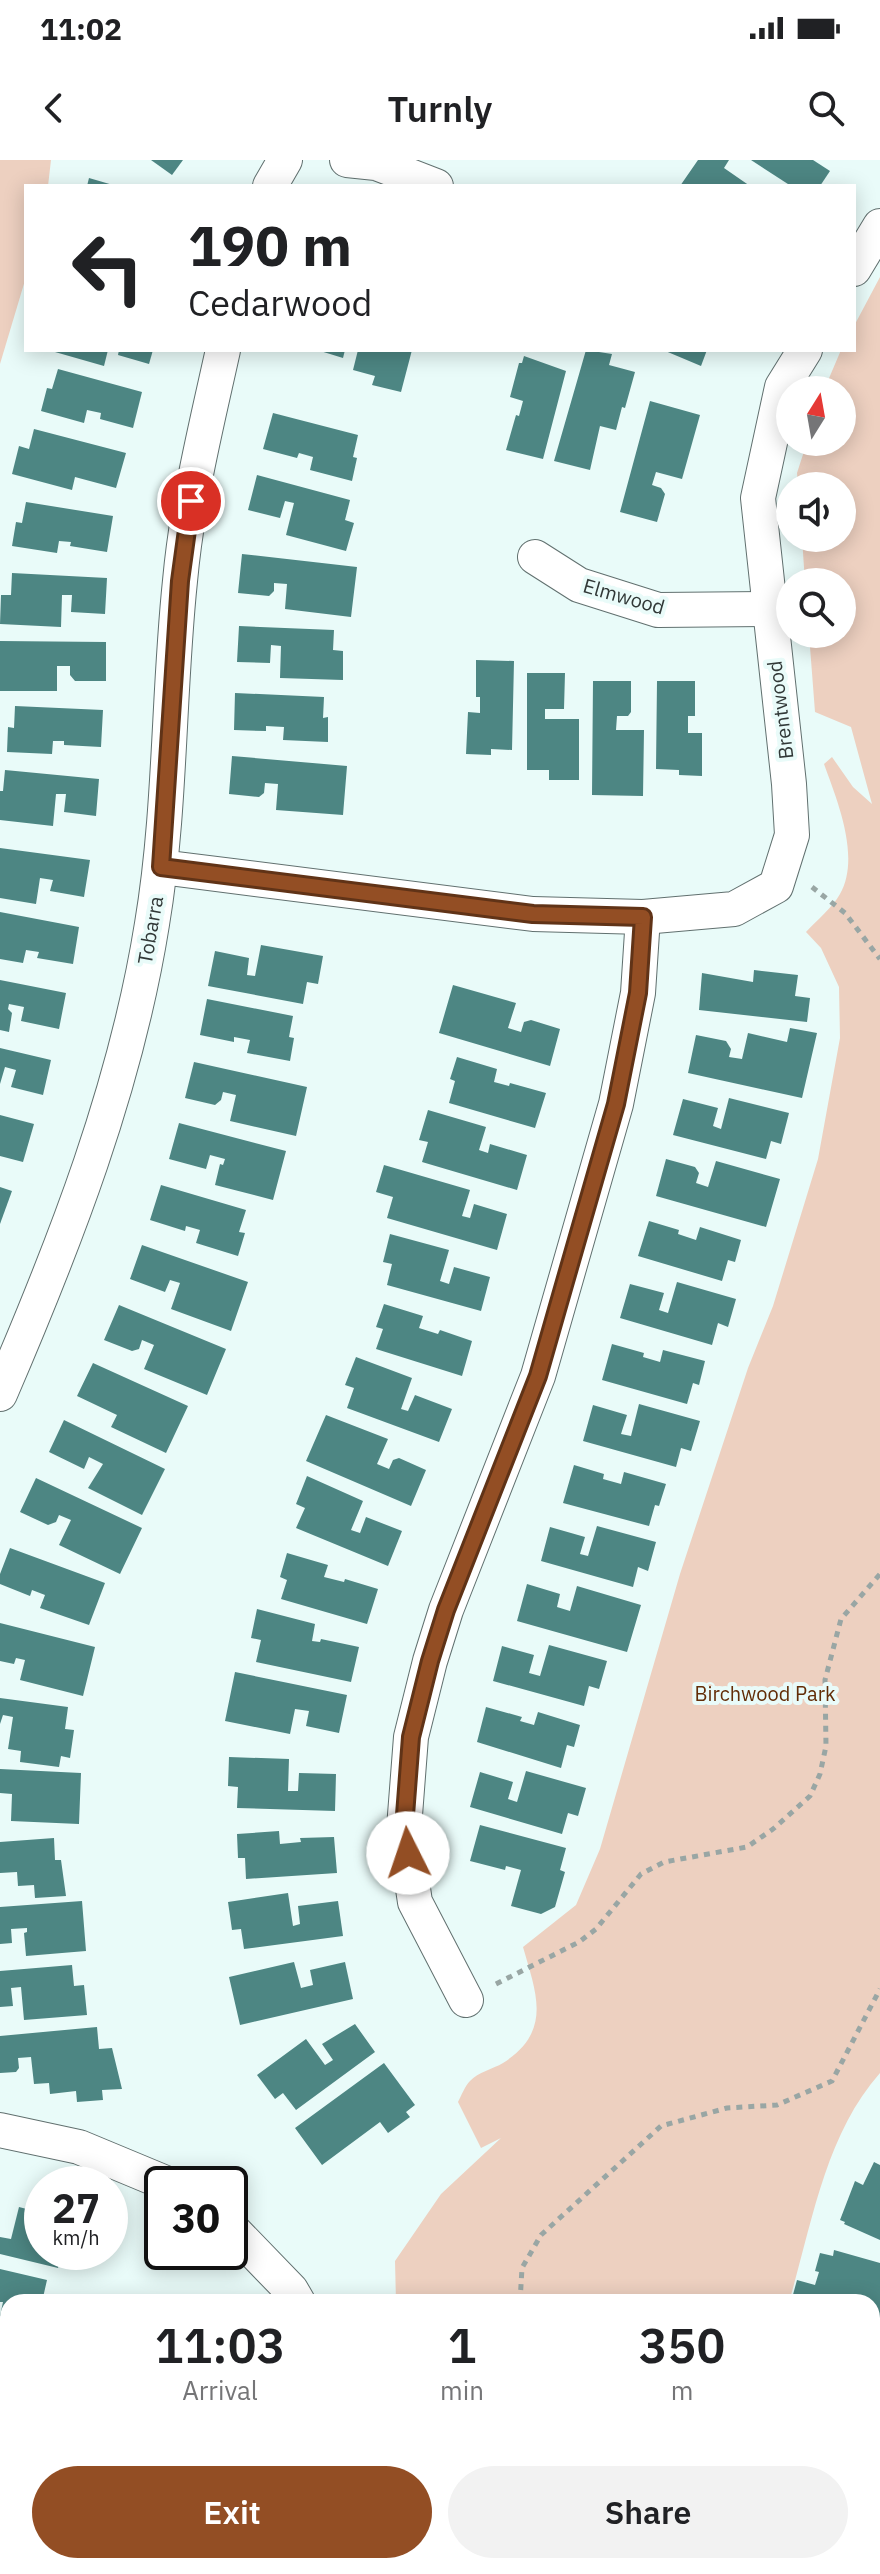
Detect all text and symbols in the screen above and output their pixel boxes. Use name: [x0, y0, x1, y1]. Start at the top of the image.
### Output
text: 11:02: [40, 9, 122, 48]
text: Turnly: [388, 85, 492, 132]
icon: back: [32, 86, 76, 130]
icon: search: [804, 86, 848, 130]
text: 190 m: [188, 209, 352, 281]
icon: left: [56, 216, 160, 320]
text: Cedarwood: [188, 279, 372, 326]
north arrow: [776, 376, 856, 456]
map controls: [776, 376, 856, 648]
pin: [157, 467, 225, 535]
button: sound: [776, 472, 856, 552]
icon: arrive: [169, 479, 213, 523]
button: search: [776, 568, 856, 648]
street label: Elmwood: [580, 571, 668, 621]
street label: Brentwood: [761, 659, 799, 761]
street label: Tobarra: [131, 893, 169, 966]
park label: Birchwood Park: [694, 1680, 836, 1707]
position arrow: [366, 1811, 450, 1895]
speed limit sign: 30: [144, 2166, 248, 2270]
text: 27: [52, 2182, 100, 2234]
text: km/h: [52, 2224, 100, 2251]
text: 11:03: [155, 2314, 285, 2376]
text: 1: [448, 2314, 476, 2376]
text: 350: [639, 2314, 725, 2376]
text: Arrival: [182, 2373, 258, 2407]
text: min: [440, 2373, 484, 2407]
text: m: [671, 2373, 693, 2407]
button: Exit: [32, 2466, 432, 2558]
button: Share: [448, 2466, 848, 2558]

